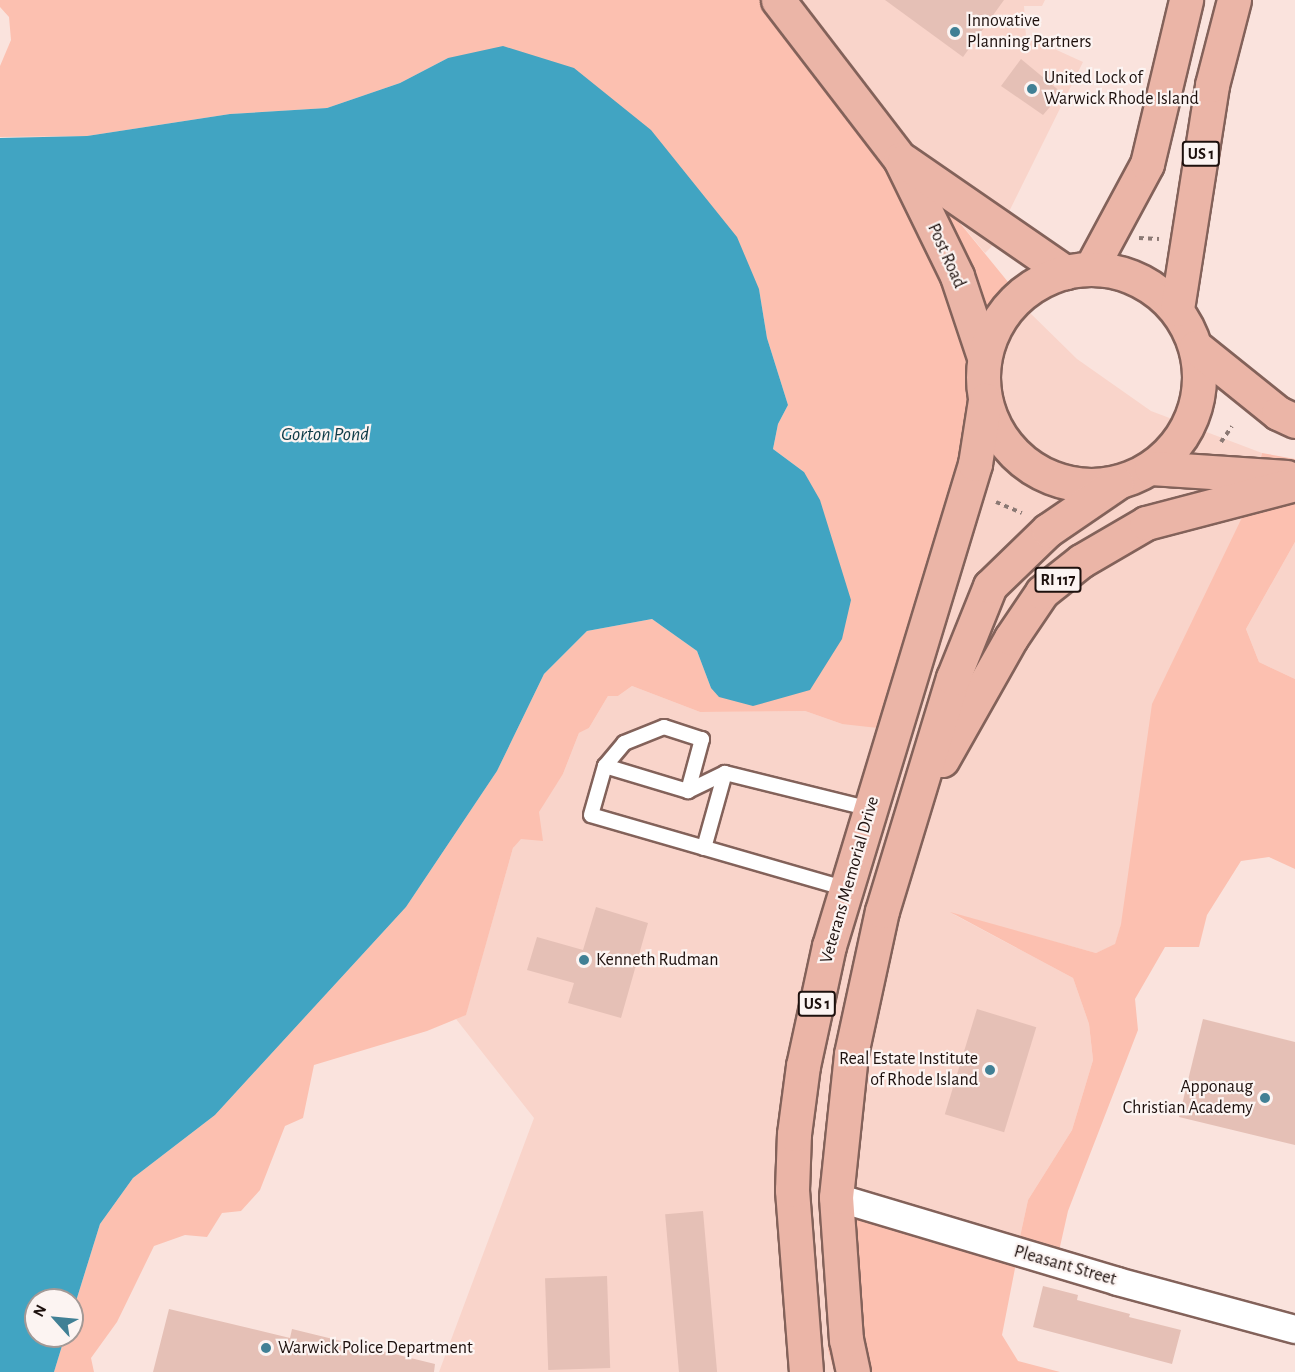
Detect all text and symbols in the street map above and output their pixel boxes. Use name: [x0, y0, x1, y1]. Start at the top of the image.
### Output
place label: Innovative Planning Partners: [967, 11, 1091, 54]
marker: Innovative Planning Partners: [948, 25, 962, 39]
place label: United Lock of Warwick Rhode Island: [1044, 68, 1199, 110]
marker: United Lock of Warwick Rhode Island: [1025, 82, 1039, 96]
road number: US 1: [1182, 141, 1220, 167]
street label: Post Road: [922, 220, 970, 292]
water label: Gorton Pond: [281, 422, 369, 446]
road number: RI 117: [1034, 567, 1082, 593]
street label: Veterans Memorial Drive: [816, 794, 884, 966]
place label: Kenneth Rudman: [596, 949, 718, 971]
marker: Kenneth Rudman: [577, 953, 591, 967]
road number: US 1: [798, 991, 836, 1017]
place label: Real Estate Institute of Rhode Island: [839, 1049, 978, 1092]
marker: Real Estate Institute of Rhode Island: [983, 1063, 997, 1077]
place label: Apponaug Christian Academy: [1123, 1077, 1253, 1120]
marker: Apponaug Christian Academy: [1258, 1091, 1272, 1105]
street label: Pleasant Street: [1011, 1241, 1119, 1291]
north arrow: [24, 1288, 84, 1348]
text: N: [30, 1302, 49, 1319]
place label: Warwick Police Department: [278, 1337, 473, 1359]
marker: Warwick Police Department: [259, 1341, 273, 1355]

